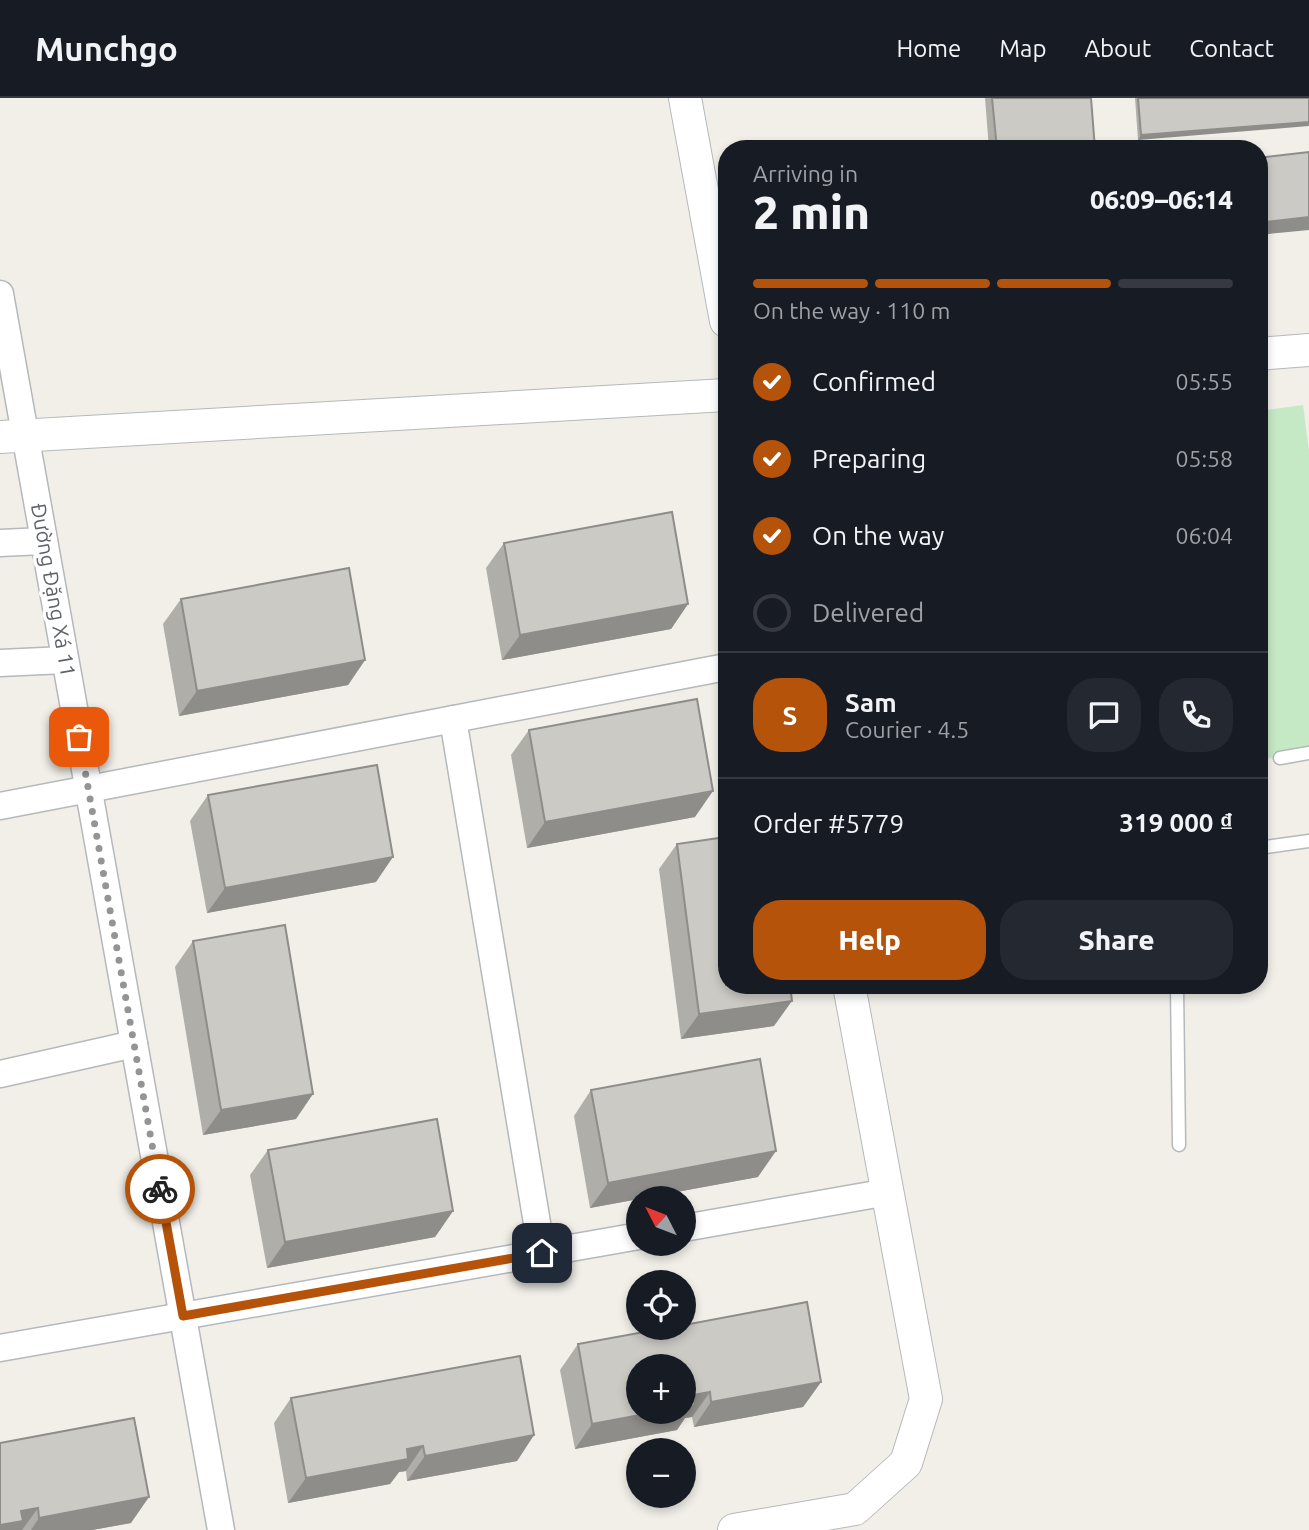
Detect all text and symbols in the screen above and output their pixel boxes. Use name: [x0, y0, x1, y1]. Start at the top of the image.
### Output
text: Munchgo: [35, 30, 178, 67]
text: Home: [896, 35, 961, 62]
text: Map: [999, 35, 1046, 62]
text: About: [1084, 35, 1151, 62]
text: Contact: [1189, 35, 1274, 62]
text: Arriving in: [753, 161, 858, 186]
text: 06:09–06:14: [1090, 185, 1233, 214]
text: 2 min: [753, 186, 870, 238]
text: On the way · 110 m: [753, 298, 950, 323]
icon: check: [753, 363, 791, 401]
text: Confirmed: [812, 367, 936, 396]
text: 05:55: [1175, 369, 1233, 394]
icon: check: [753, 440, 791, 478]
text: Preparing: [812, 444, 926, 473]
text: 05:58: [1175, 446, 1233, 471]
street label: Đường Đặng Xá 11: [27, 501, 81, 678]
icon: check: [753, 517, 791, 555]
text: On the way: [812, 521, 944, 550]
text: 06:04: [1175, 523, 1233, 548]
text: Delivered: [812, 598, 924, 627]
button: chat: [1067, 678, 1141, 752]
button: phone: [1159, 678, 1233, 752]
text: Sam: [845, 688, 897, 717]
text: S: [783, 701, 797, 730]
pin: [49, 707, 109, 767]
text: Courier · 4.5: [845, 717, 969, 742]
icon: bag: [60, 718, 98, 756]
text: 319 000 ₫: [1119, 808, 1233, 837]
text: Order #5779: [753, 809, 904, 838]
button: Help: [753, 900, 986, 980]
button: Share: [1000, 900, 1233, 980]
courier: [125, 1154, 195, 1224]
icon: bike: [141, 1170, 179, 1208]
north arrow: [626, 1186, 696, 1256]
map controls: [626, 1186, 696, 1508]
pin: [512, 1223, 572, 1283]
icon: home: [523, 1234, 561, 1272]
button: locate: [626, 1270, 696, 1340]
button: +: [626, 1354, 696, 1424]
button: −: [626, 1438, 696, 1508]

